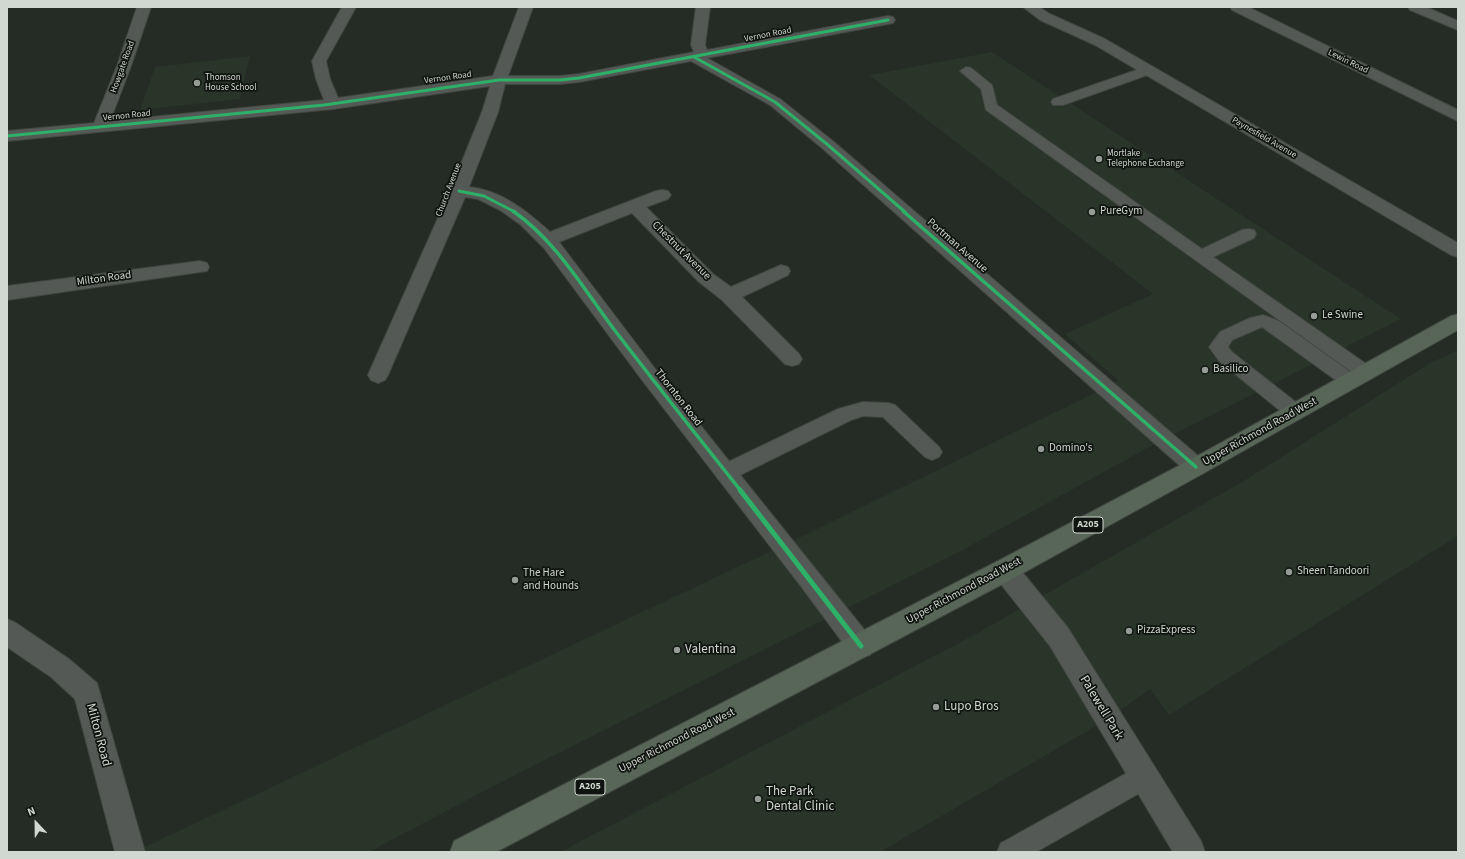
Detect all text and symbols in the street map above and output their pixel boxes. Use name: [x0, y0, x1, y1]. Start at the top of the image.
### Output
street label: Vernon Road: [743, 25, 793, 45]
street label: Howgate Road: [109, 40, 137, 94]
street label: Lewin Road: [1326, 48, 1370, 76]
street label: Vernon Road: [424, 69, 472, 87]
place label: Thomson House School: [205, 73, 257, 94]
marker: Thomson House School: [192, 78, 202, 88]
street label: Vernon Road: [103, 108, 151, 124]
street label: Paynesfield Avenue: [1230, 115, 1298, 161]
place label: Mortlake Telephone Exchange: [1107, 149, 1184, 170]
marker: Mortlake Telephone Exchange: [1094, 154, 1104, 164]
street label: Church Avenue: [434, 162, 464, 218]
place label: PureGym: [1100, 205, 1142, 219]
marker: PureGym: [1087, 207, 1097, 217]
street label: Portman Avenue: [924, 216, 990, 276]
street label: Chestnut Avenue: [649, 219, 713, 283]
street label: Milton Road: [76, 269, 132, 289]
place label: Le Swine: [1322, 309, 1363, 323]
marker: Le Swine: [1309, 311, 1319, 321]
place label: Basilico: [1213, 363, 1249, 377]
marker: Basilico: [1200, 365, 1210, 375]
street label: Thornton Road: [652, 367, 704, 429]
street label: Upper Richmond Road West: [1201, 395, 1319, 469]
place label: Domino's: [1049, 442, 1092, 456]
marker: Domino's: [1036, 444, 1046, 454]
road number: A205: [1073, 517, 1103, 533]
street label: Upper Richmond Road West: [904, 555, 1024, 627]
place label: Sheen Tandoori: [1297, 565, 1369, 579]
place label: The Hare and Hounds: [523, 567, 579, 593]
marker: Sheen Tandoori: [1284, 567, 1294, 577]
marker: The Hare and Hounds: [510, 575, 520, 585]
place label: PizzaExpress: [1137, 624, 1195, 638]
marker: PizzaExpress: [1124, 626, 1134, 636]
place label: Valentina: [685, 642, 736, 658]
marker: Valentina: [672, 645, 682, 655]
street label: Palewell Park: [1076, 673, 1126, 743]
place label: Lupo Bros: [944, 699, 999, 715]
street label: Milton Road: [82, 702, 114, 768]
marker: Lupo Bros: [931, 702, 941, 712]
street label: Upper Richmond Road West: [617, 706, 737, 776]
road number: A205: [575, 779, 605, 795]
place label: The Park Dental Clinic: [766, 784, 834, 815]
marker: The Park Dental Clinic: [753, 794, 763, 804]
north arrow: [16, 803, 56, 843]
text: N: [25, 803, 38, 820]

